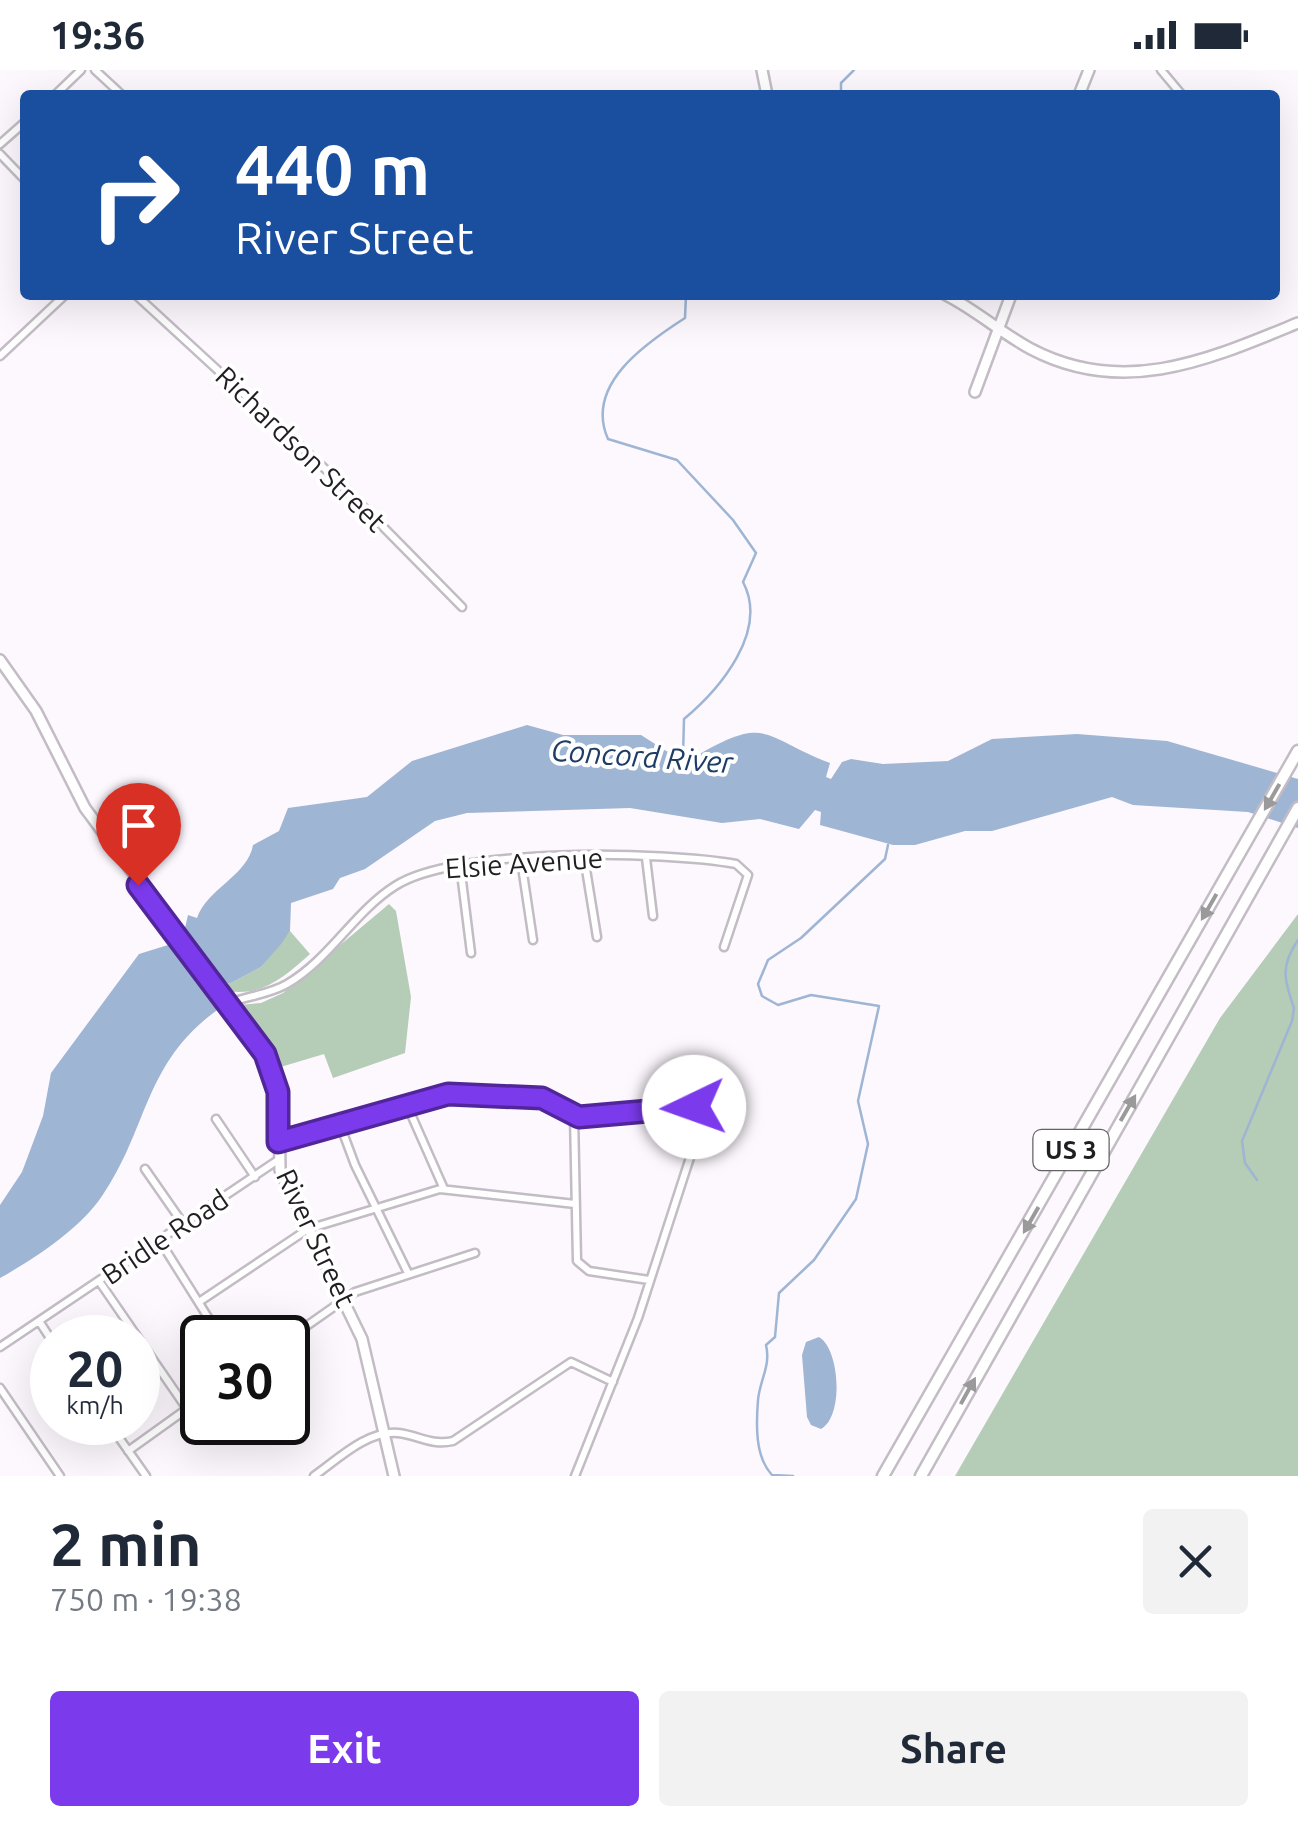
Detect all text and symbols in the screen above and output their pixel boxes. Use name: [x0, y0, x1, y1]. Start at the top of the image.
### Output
text: 19:36: [50, 14, 145, 56]
icon: right: [70, 130, 200, 260]
text: 440 m: [235, 130, 430, 208]
text: River Street: [235, 212, 474, 263]
street label: Richardson Street: [210, 360, 393, 538]
water label: Concord River: [550, 733, 736, 779]
one-way arrow: [1264, 782, 1281, 811]
pin: [96, 783, 181, 886]
icon: arrive: [111, 798, 166, 853]
street label: Elsie Avenue: [444, 842, 604, 883]
one-way arrow: [1200, 893, 1217, 922]
position arrow: [642, 1055, 746, 1159]
one-way arrow: [1119, 1094, 1137, 1122]
road number: US 3: [1034, 1130, 1108, 1170]
street label: River Street: [271, 1164, 362, 1312]
street label: Bridle Road: [96, 1183, 234, 1290]
one-way arrow: [1022, 1206, 1039, 1235]
speed limit sign: 30: [180, 1315, 310, 1445]
text: 20: [67, 1340, 123, 1396]
one-way arrow: [959, 1377, 977, 1405]
text: km/h: [66, 1391, 124, 1419]
button: close: [1143, 1509, 1248, 1614]
text: 2 min: [50, 1510, 202, 1577]
text: 750 m · 19:38: [50, 1581, 242, 1617]
button: Exit: [50, 1691, 639, 1806]
button: Share: [659, 1691, 1248, 1806]

